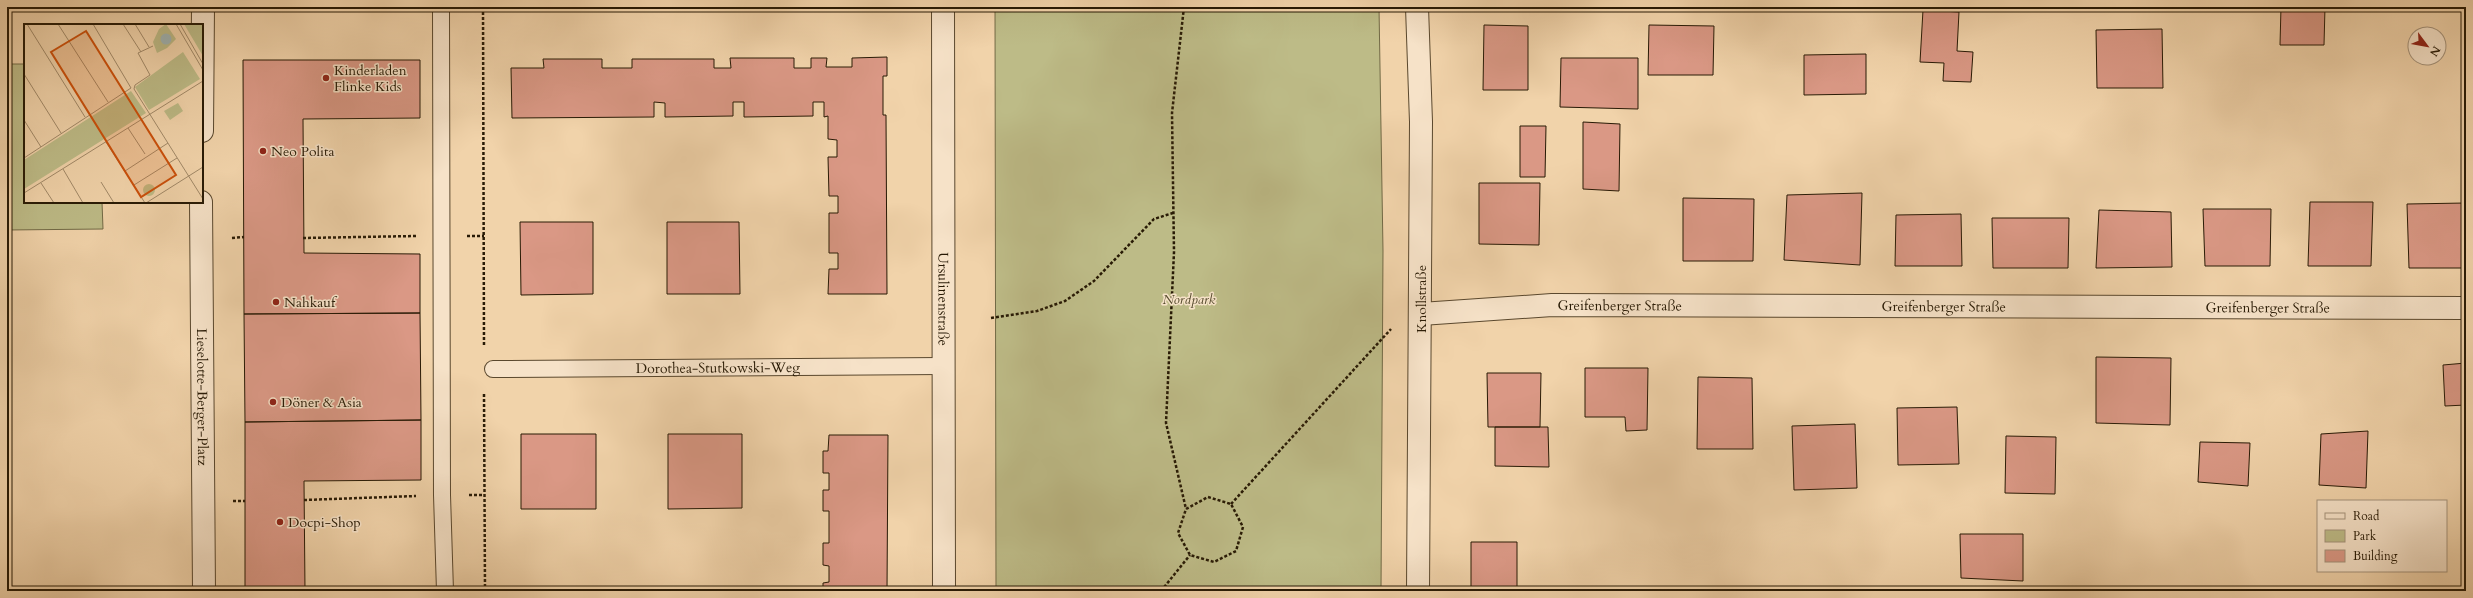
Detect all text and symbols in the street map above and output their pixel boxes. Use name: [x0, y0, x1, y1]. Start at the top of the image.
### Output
inset map: [24, 24, 203, 203]
north arrow: [2407, 26, 2447, 66]
text: N: [2426, 43, 2444, 59]
place label: Kinderladen Flinke Kids: [334, 61, 407, 96]
marker: Kinderladen Flinke Kids: [321, 73, 331, 83]
place label: Neo Polita: [271, 142, 334, 161]
marker: Neo Polita: [258, 146, 268, 156]
street label: Ursulinenstraße: [933, 252, 953, 346]
street label: Knollstraße: [1412, 265, 1431, 333]
park label: Nordpark: [1162, 290, 1216, 309]
place label: Nahkauf: [284, 293, 338, 312]
street label: Greifenberger Straße: [1557, 296, 1682, 315]
marker: Nahkauf: [271, 297, 281, 307]
street label: Greifenberger Straße: [1881, 297, 2006, 316]
street label: Greifenberger Straße: [2205, 298, 2330, 318]
street label: Lieselotte-Berger-Platz: [192, 328, 212, 467]
street label: Dorothea-Stutkowski-Weg: [636, 358, 800, 378]
place label: Döner & Asia: [281, 393, 362, 412]
marker: Döner & Asia: [268, 397, 278, 407]
legend: [2317, 500, 2447, 572]
text: Road: [2353, 508, 2380, 524]
place label: Docpi-Shop: [288, 513, 361, 532]
marker: Docpi-Shop: [275, 517, 285, 527]
text: Park: [2353, 528, 2377, 544]
text: Building: [2353, 548, 2398, 564]

